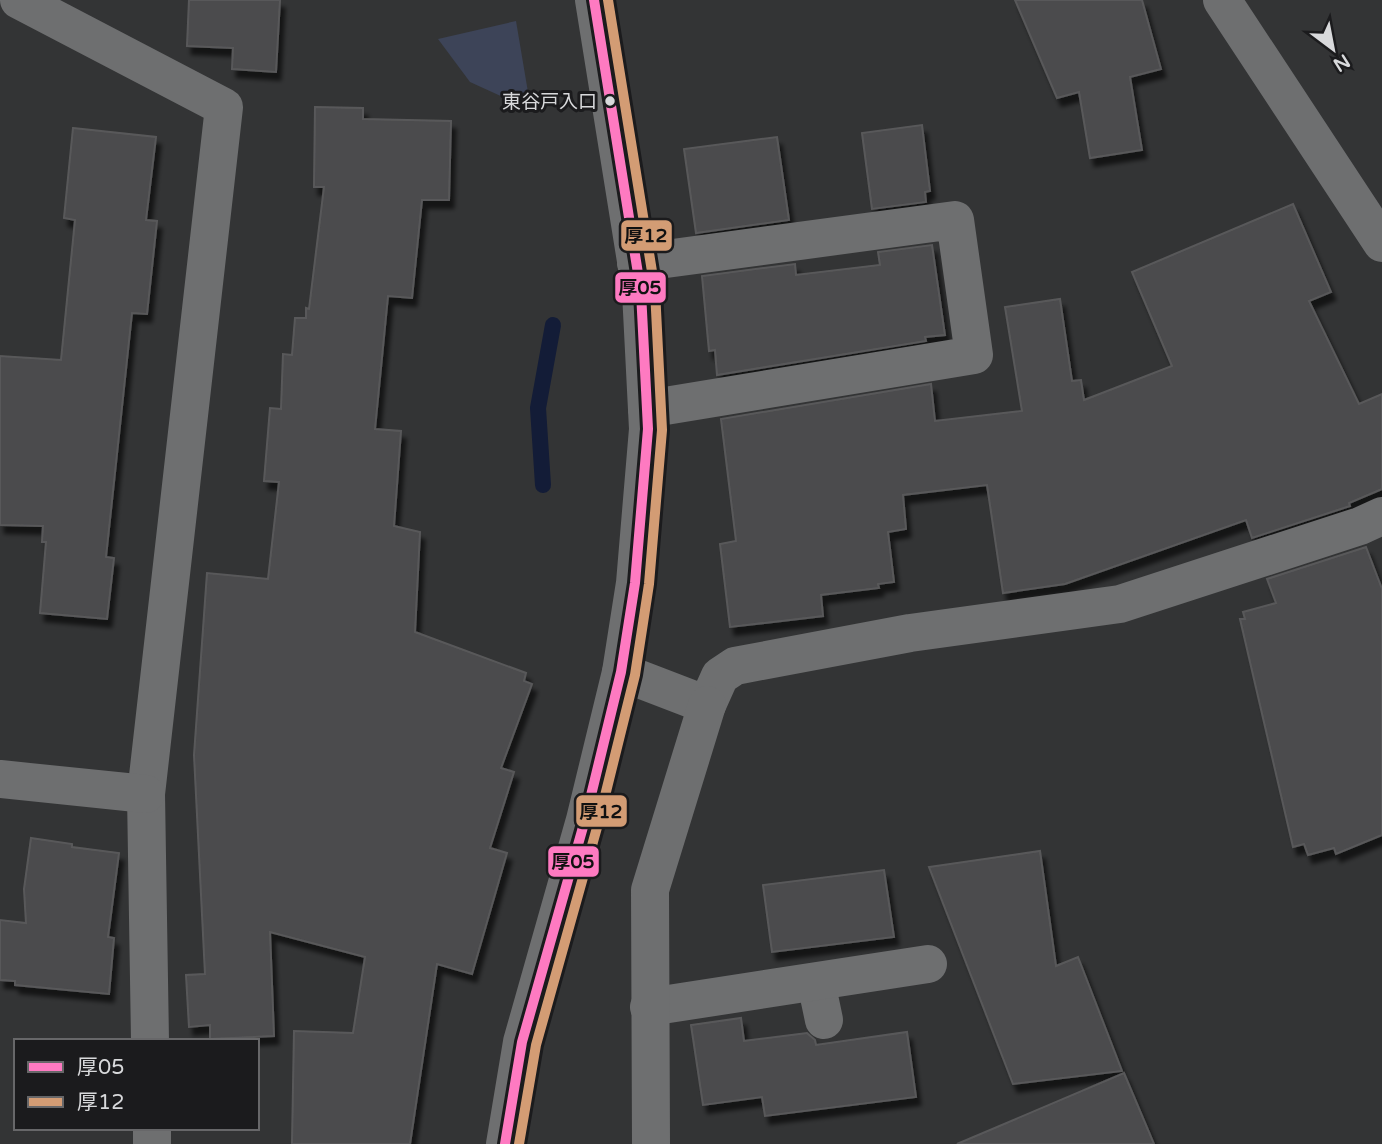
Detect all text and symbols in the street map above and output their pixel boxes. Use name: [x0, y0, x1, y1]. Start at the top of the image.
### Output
north arrow: [1298, 14, 1368, 84]
text: N: [1329, 49, 1354, 76]
place label: 東谷戸入口: [502, 91, 597, 113]
marker: 東谷戸入口: [603, 94, 617, 108]
line badge: 厚12: [620, 219, 673, 252]
text: 厚12: [625, 225, 667, 247]
line badge: 厚05: [614, 271, 667, 304]
text: 厚05: [619, 277, 661, 299]
line badge: 厚12: [575, 794, 628, 828]
text: 厚12: [580, 801, 622, 823]
line badge: 厚05: [547, 845, 600, 878]
text: 厚05: [552, 851, 594, 873]
legend: [14, 1039, 259, 1130]
text: 厚05: [77, 1055, 124, 1080]
text: 厚12: [77, 1090, 124, 1115]

